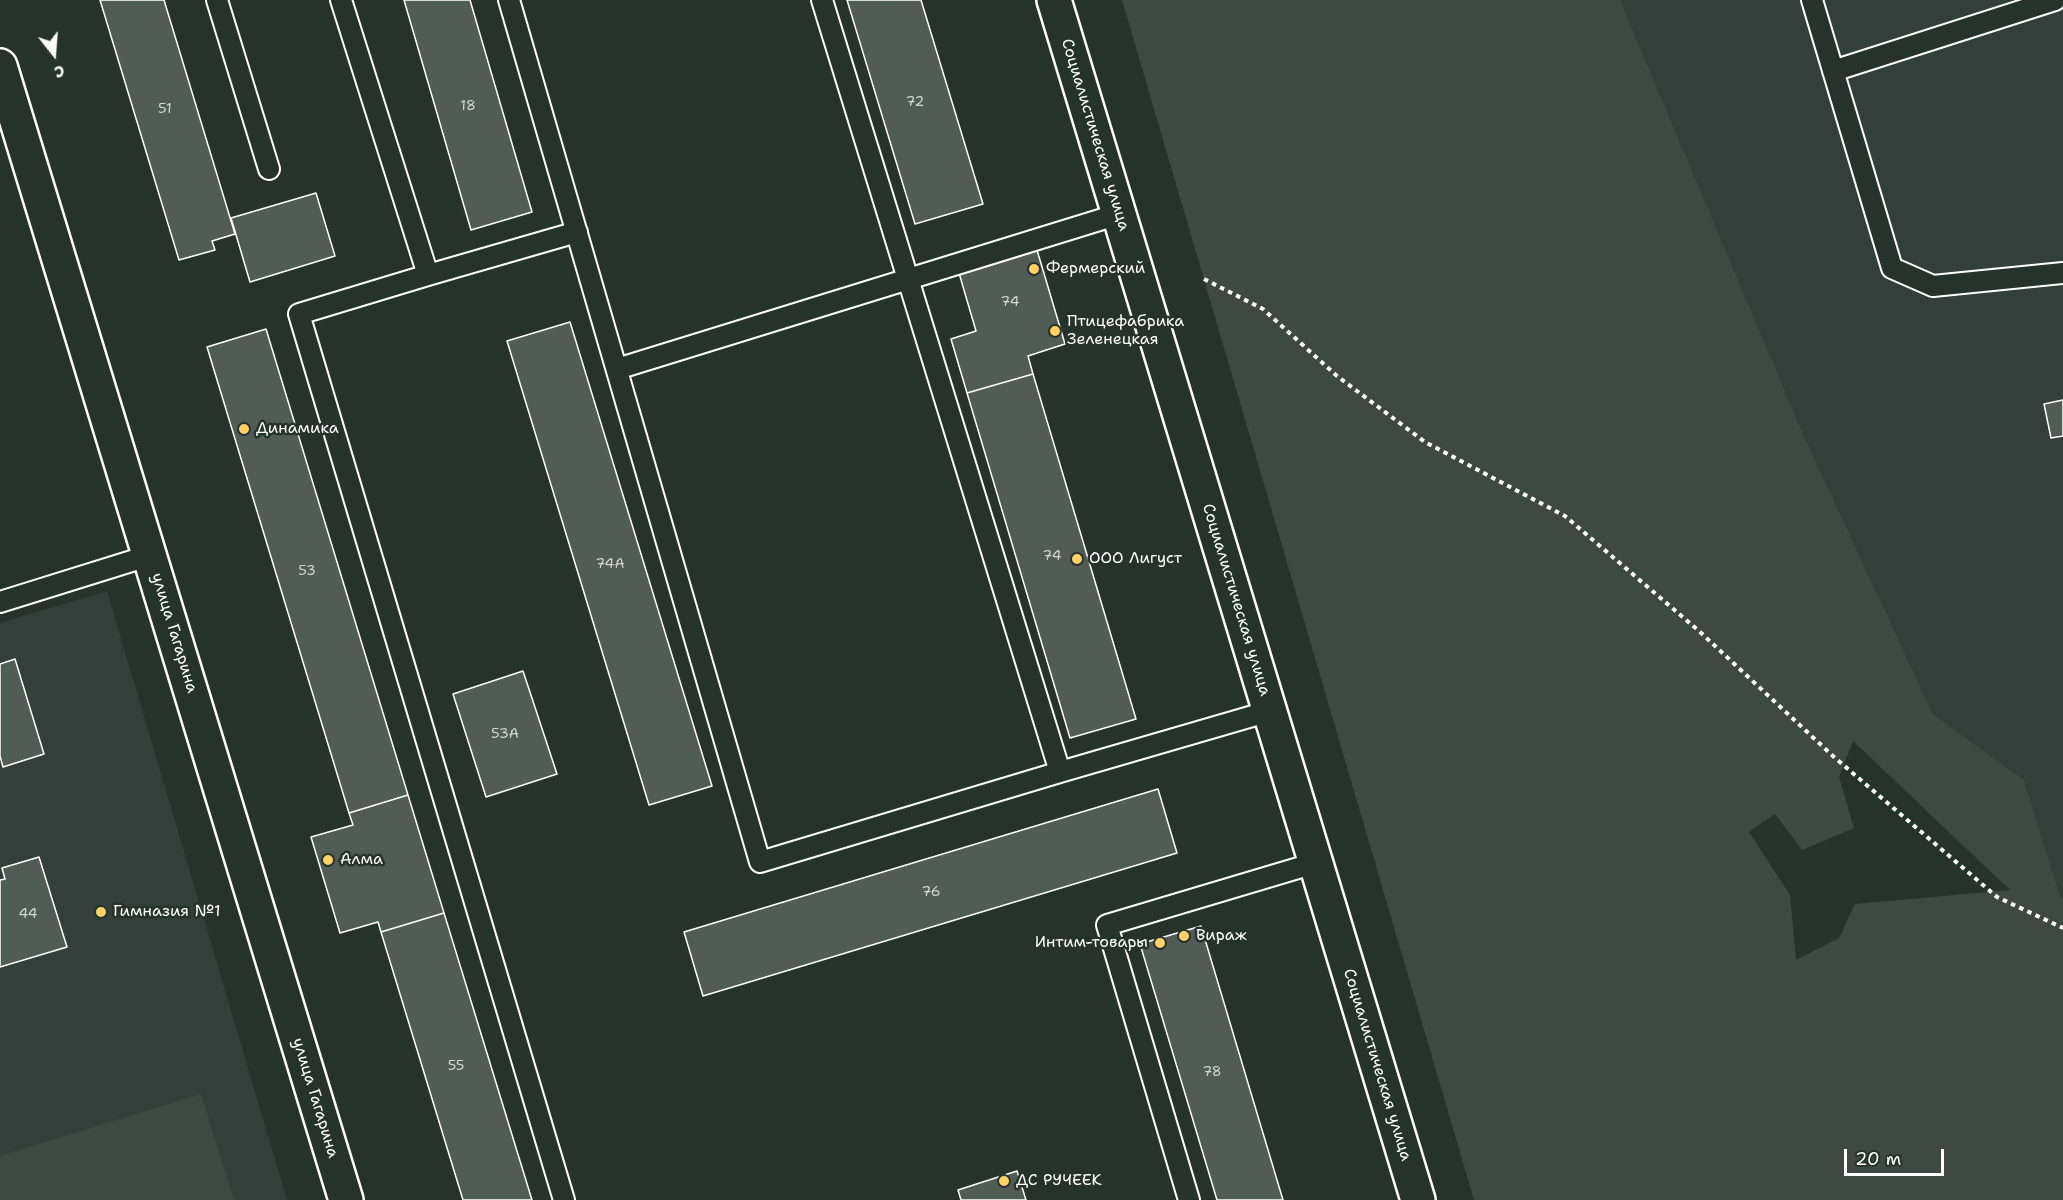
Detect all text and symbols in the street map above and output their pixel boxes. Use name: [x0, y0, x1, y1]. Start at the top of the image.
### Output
north arrow: [24, 24, 84, 84]
street label: Социалистическая улица: [1057, 37, 1133, 233]
text: С: [52, 60, 67, 83]
house number: 72: [906, 94, 924, 110]
house number: 18: [460, 98, 476, 114]
house number: 51: [158, 101, 172, 117]
place label: Фермерский: [1046, 259, 1145, 279]
marker: Фермерский: [1027, 262, 1041, 276]
house number: 74: [1001, 294, 1019, 310]
place label: Птицефабрика Зеленецкая: [1067, 312, 1184, 350]
marker: Птицефабрика Зеленецкая: [1048, 324, 1062, 338]
place label: Динамика: [256, 419, 339, 439]
marker: Динамика: [237, 422, 251, 436]
street label: Социалистическая улица: [1198, 502, 1274, 698]
house number: 74: [1043, 548, 1061, 564]
place label: ООО Лигуст: [1089, 549, 1182, 569]
marker: ООО Лигуст: [1070, 552, 1084, 566]
house number: 74А: [595, 556, 625, 572]
house number: 53: [298, 563, 316, 579]
street label: улица Гагарина: [147, 571, 201, 695]
house number: 53А: [491, 726, 519, 742]
place label: Алма: [340, 850, 383, 870]
marker: Алма: [321, 853, 335, 867]
house number: 76: [921, 884, 941, 900]
place label: Гимназия №1: [113, 902, 221, 922]
marker: Гимназия №1: [94, 905, 108, 919]
house number: 44: [18, 906, 38, 922]
place label: Вираж: [1196, 926, 1247, 946]
marker: Вираж: [1177, 929, 1191, 943]
place label: Интим-товары: [1035, 933, 1148, 953]
marker: Интим-товары: [1153, 936, 1167, 950]
street label: Социалистическая улица: [1339, 967, 1415, 1163]
street label: улица Гагарина: [288, 1036, 342, 1160]
house number: 55: [448, 1058, 464, 1074]
house number: 78: [1202, 1064, 1222, 1080]
scale bar: [1847, 1137, 1948, 1175]
text: 20 m: [1855, 1147, 1901, 1171]
place label: ДС РУЧЕЕК: [1016, 1171, 1102, 1191]
marker: ДС РУЧЕЕК: [997, 1174, 1011, 1188]

